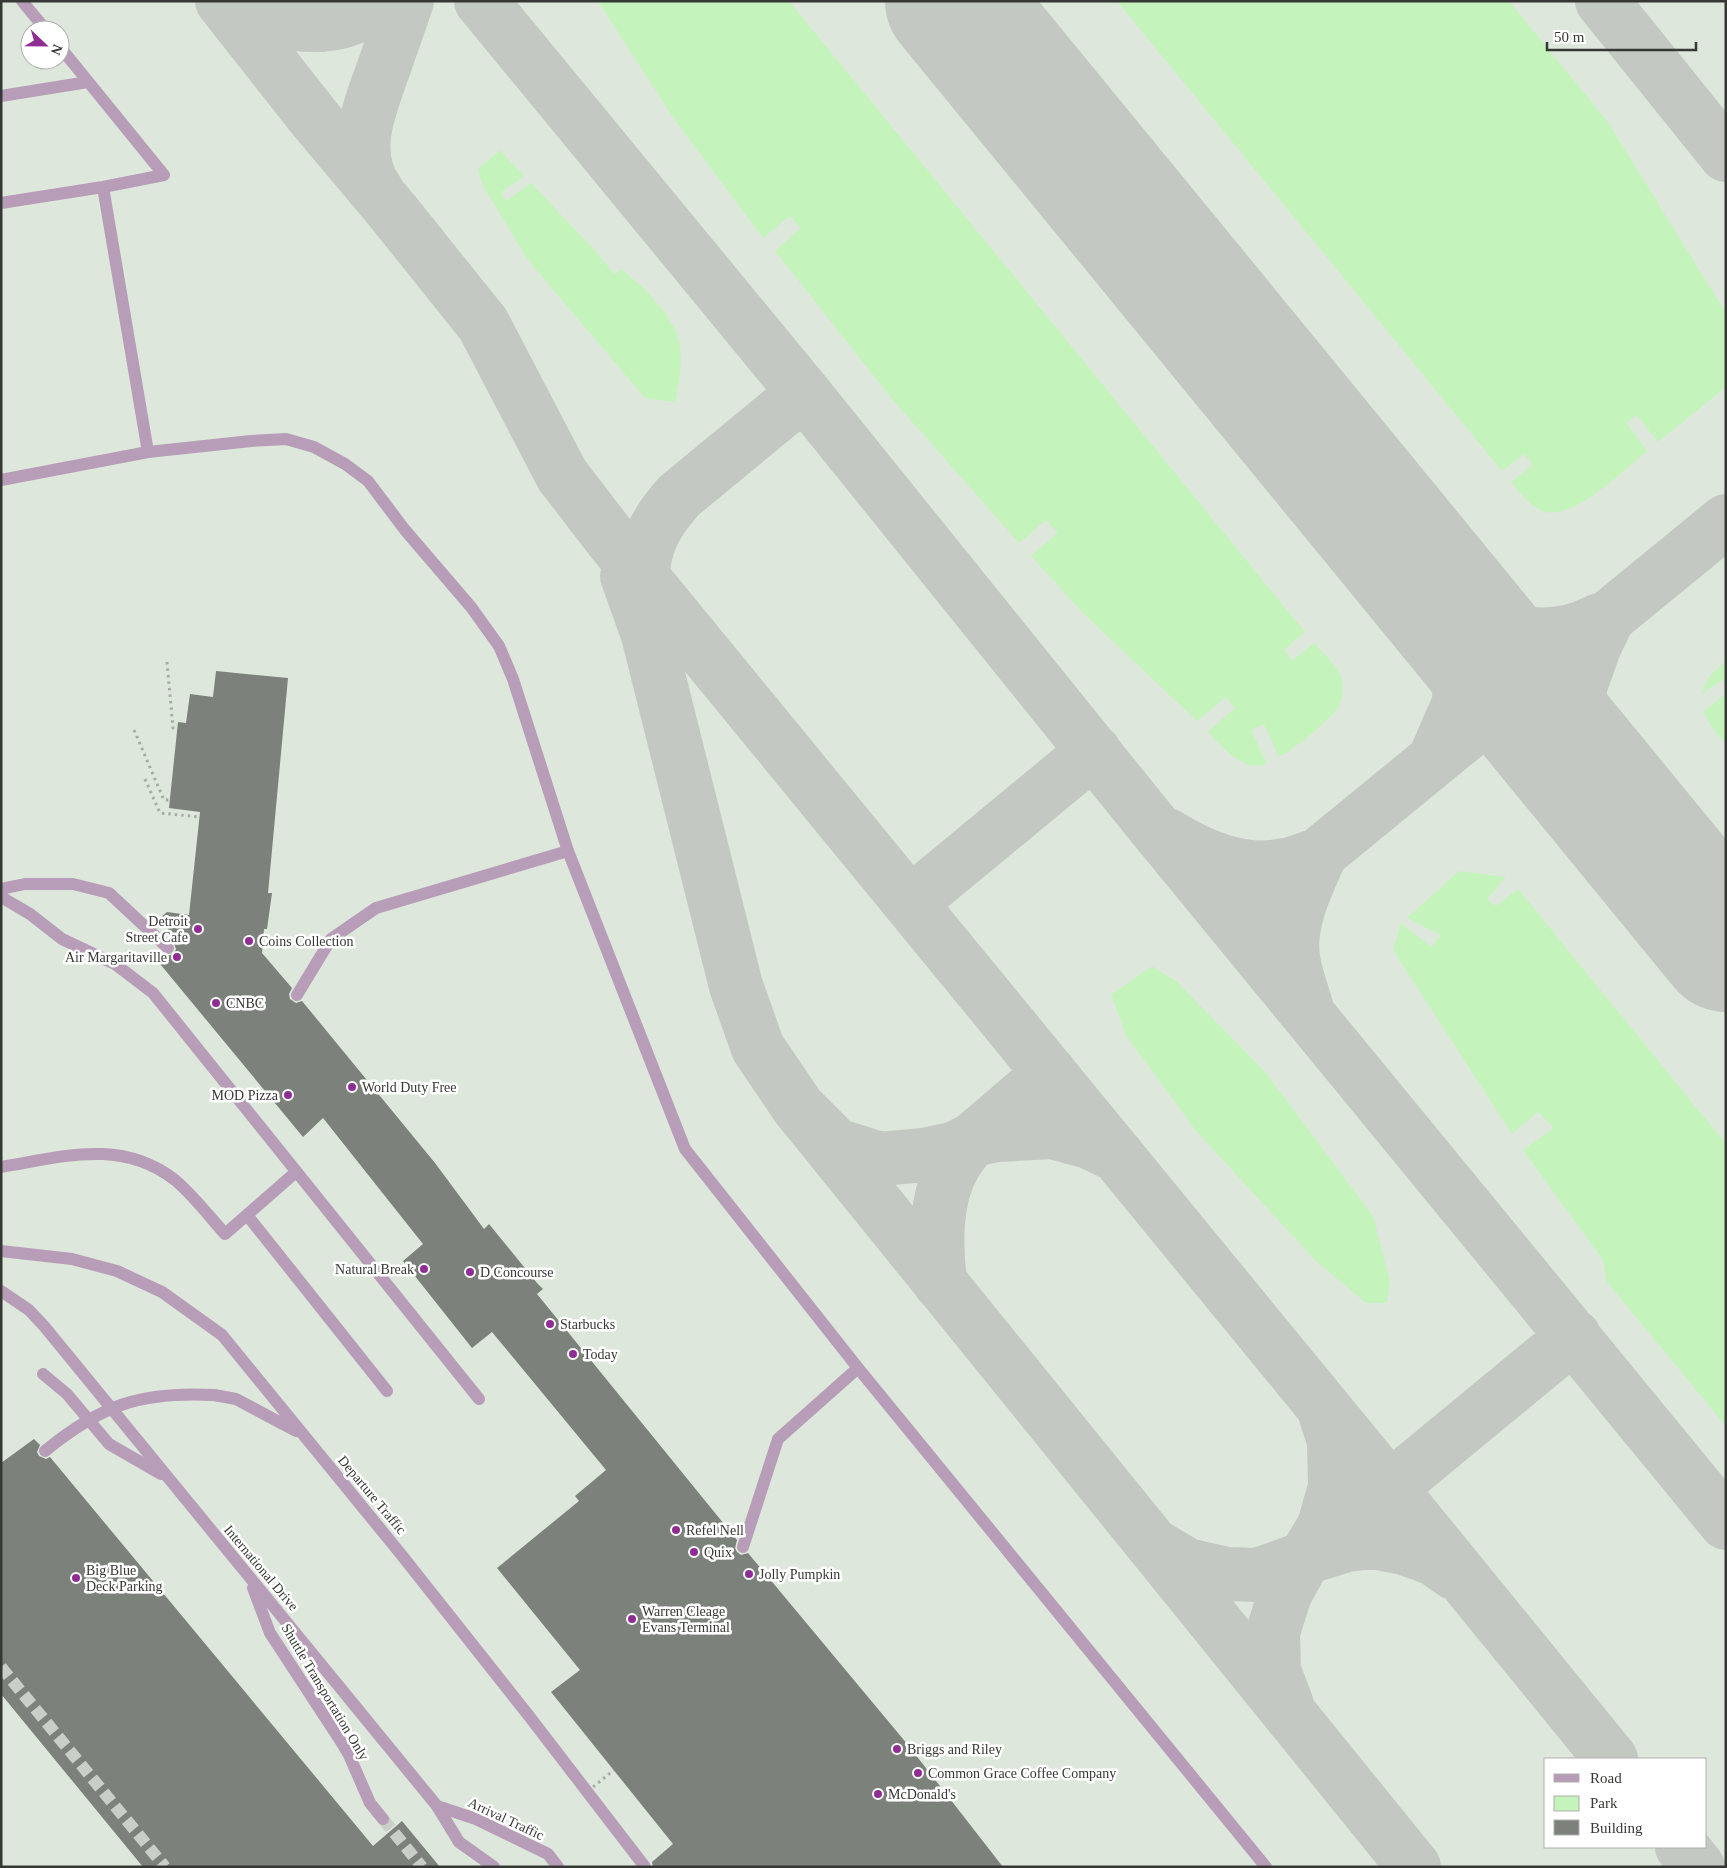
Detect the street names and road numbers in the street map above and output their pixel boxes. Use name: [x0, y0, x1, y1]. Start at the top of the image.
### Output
street label: Departure Traffic: [335, 1453, 409, 1537]
street label: International Drive: [221, 1522, 301, 1614]
street label: Shuttle Transportation Only: [278, 1621, 372, 1763]
street label: Arrival Traffic: [466, 1795, 546, 1843]

